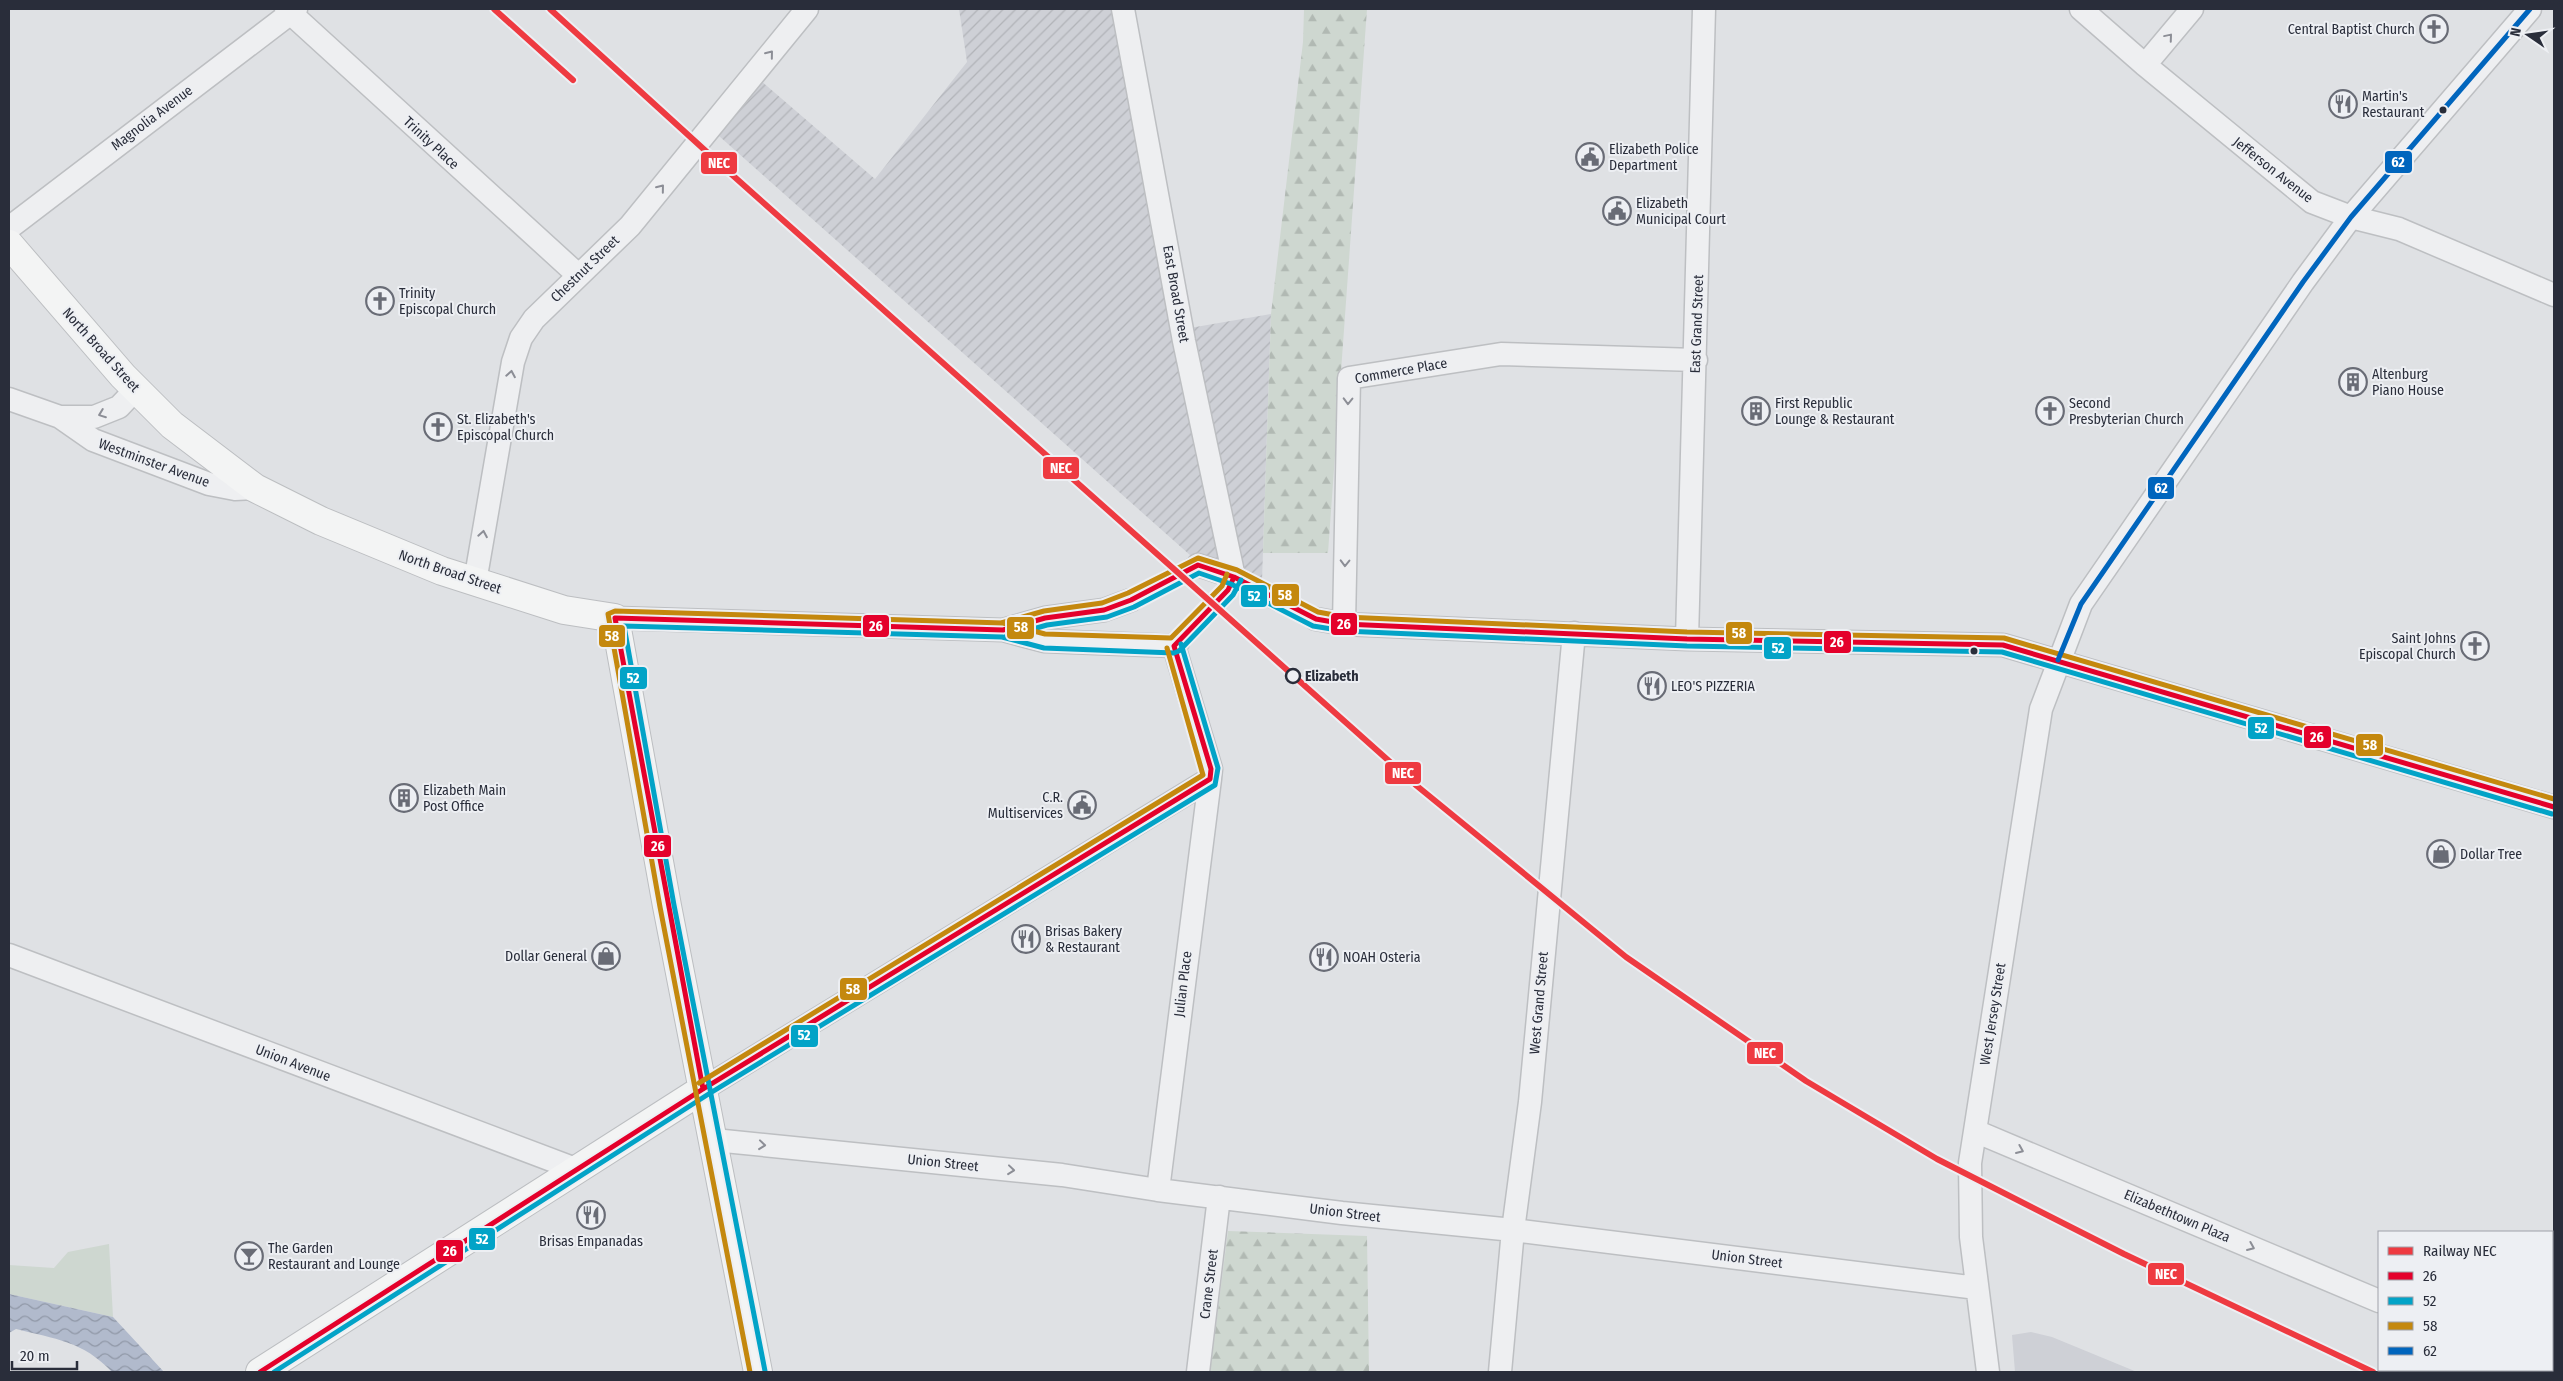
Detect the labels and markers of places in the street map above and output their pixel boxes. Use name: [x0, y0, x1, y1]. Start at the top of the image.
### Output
church icon: Central Baptist Church: [2419, 14, 2449, 44]
place label: Central Baptist Church: [2288, 21, 2415, 38]
place label: Martin's Restaurant: [2362, 88, 2425, 121]
restaurant icon: Martin's Restaurant: [2328, 89, 2358, 119]
unlabelled marker: [2438, 105, 2448, 115]
place label: Elizabeth Police Department: [1609, 141, 1699, 174]
public building icon: Elizabeth Police Department: [1575, 142, 1605, 172]
place label: Elizabeth Municipal Court: [1636, 195, 1726, 228]
public building icon: Elizabeth Municipal Court: [1602, 196, 1632, 226]
place label: Trinity Episcopal Church: [399, 285, 496, 318]
church icon: Trinity Episcopal Church: [365, 286, 395, 316]
place label: Altenburg Piano House: [2372, 366, 2444, 399]
building icon: Altenburg Piano House: [2338, 367, 2368, 397]
place label: First Republic Lounge & Restaurant: [1775, 395, 1895, 428]
place label: Second Presbyterian Church: [2069, 395, 2184, 428]
building icon: First Republic Lounge & Restaurant: [1741, 396, 1771, 426]
church icon: Second Presbyterian Church: [2035, 396, 2065, 426]
place label: St. Elizabeth's Episcopal Church: [457, 411, 554, 444]
church icon: St. Elizabeth's Episcopal Church: [423, 412, 453, 442]
place label: Saint Johns Episcopal Church: [2359, 630, 2456, 663]
church icon: Saint Johns Episcopal Church: [2460, 631, 2490, 661]
unlabelled marker: [1969, 646, 1979, 656]
marker: Elizabeth: [1285, 668, 1301, 684]
place label: Elizabeth: [1305, 668, 1359, 685]
restaurant icon: LEO'S PIZZERIA: [1637, 671, 1667, 701]
place label: LEO'S PIZZERIA: [1671, 678, 1755, 695]
place label: Elizabeth Main Post Office: [423, 782, 506, 815]
building icon: Elizabeth Main Post Office: [389, 783, 419, 813]
place label: C.R. Multiservices: [988, 789, 1063, 822]
public building icon: C.R. Multiservices: [1067, 790, 1097, 820]
shop icon: Dollar Tree: [2426, 839, 2456, 869]
place label: Dollar Tree: [2460, 846, 2522, 863]
place label: Brisas Bakery & Restaurant: [1045, 923, 1123, 956]
restaurant icon: Brisas Bakery & Restaurant: [1011, 924, 1041, 954]
shop icon: Dollar General: [591, 941, 621, 971]
restaurant icon: NOAH Osteria: [1309, 942, 1339, 972]
place label: Dollar General: [505, 948, 587, 965]
place label: NOAH Osteria: [1343, 949, 1421, 966]
restaurant icon: Brisas Empanadas: [576, 1200, 606, 1230]
place label: Brisas Empanadas: [539, 1233, 643, 1250]
place label: The Garden Restaurant and Lounge: [268, 1240, 400, 1273]
bar icon: The Garden Restaurant and Lounge: [234, 1241, 264, 1271]

